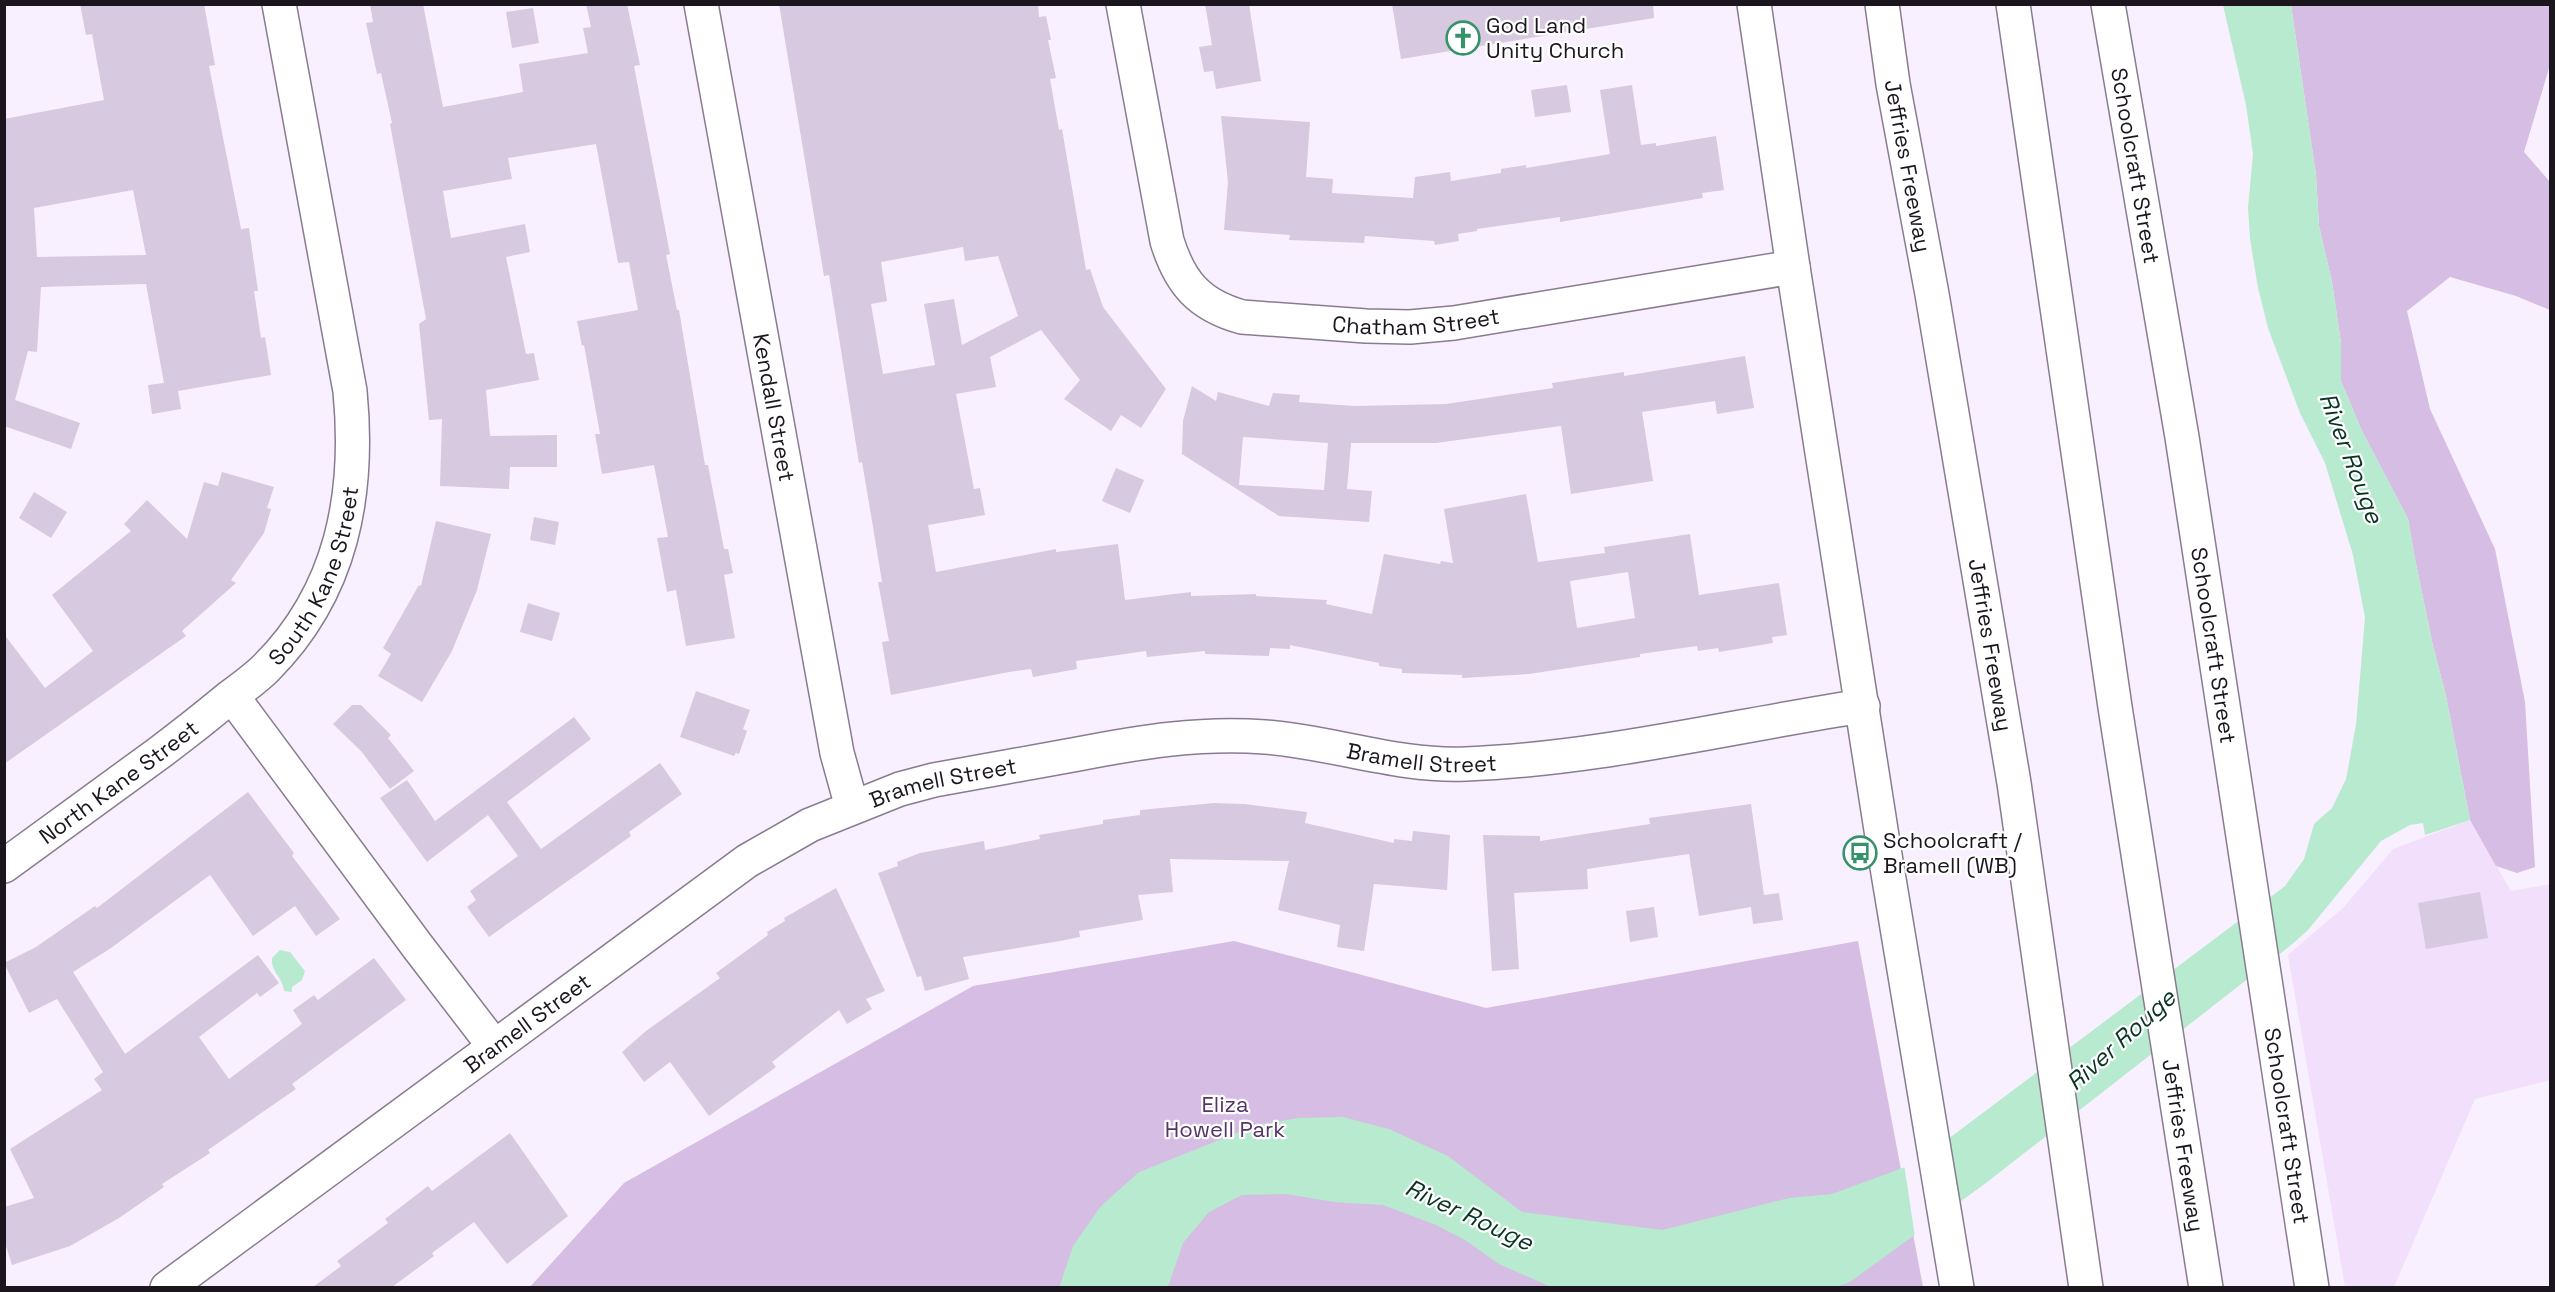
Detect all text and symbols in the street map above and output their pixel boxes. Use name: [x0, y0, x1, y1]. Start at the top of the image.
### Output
place label: God Land Unity Church: [1486, 11, 1624, 64]
church icon: God Land Unity Church: [1445, 20, 1481, 56]
street label: Schoolcraft Street: [2105, 66, 2166, 266]
street label: Jeffries Freeway: [1878, 77, 1938, 254]
street label: Chatham Street: [1331, 302, 1501, 341]
street label: Kendall Street: [747, 331, 801, 484]
water label: River Rouge: [2312, 388, 2391, 528]
street label: South Kane Street: [262, 485, 364, 671]
street label: Schoolcraft Street: [2185, 545, 2243, 745]
street label: Jeffries Freeway: [1963, 556, 2019, 733]
street label: North Kane Street: [33, 714, 204, 850]
street label: Bramell Street: [1344, 736, 1497, 778]
street label: Bramell Street: [865, 751, 1019, 814]
place label: Schoolcraft / Bramell (WB): [1883, 826, 2023, 879]
bus stop icon: Schoolcraft / Bramell (WB): [1842, 835, 1878, 871]
street label: Bramell Street: [458, 967, 596, 1079]
water label: River Rouge: [2059, 982, 2183, 1097]
street label: Schoolcraft Street: [2258, 1026, 2316, 1226]
street label: Jeffries Freeway: [2156, 1057, 2211, 1234]
park label: Eliza Howell Park: [1165, 1090, 1285, 1143]
water label: River Rouge: [1400, 1172, 1539, 1258]

